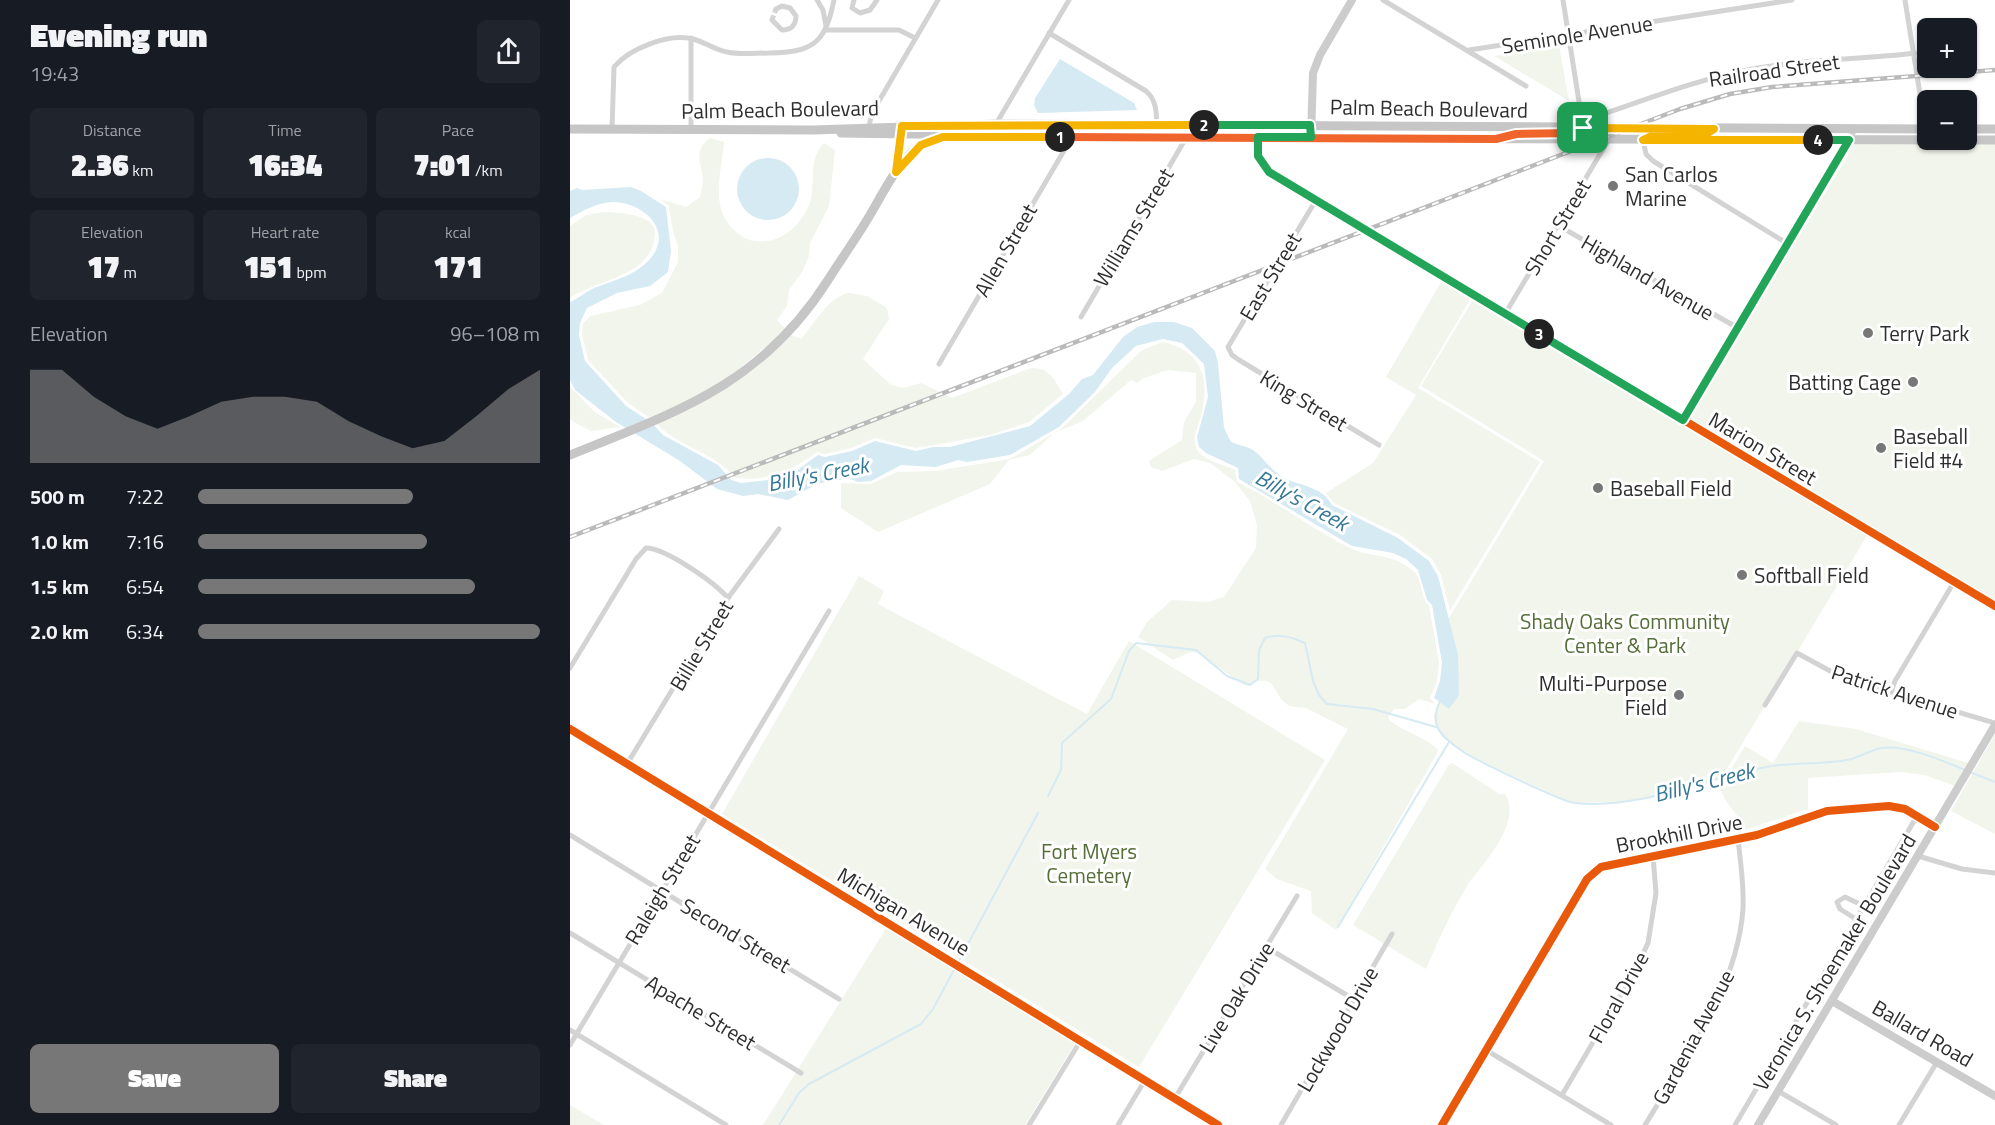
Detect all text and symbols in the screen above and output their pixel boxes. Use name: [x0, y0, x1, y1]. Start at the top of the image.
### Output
street label: Seminole Avenue: [1499, 6, 1655, 62]
text: Evening run: [30, 10, 207, 60]
map controls: [1917, 18, 1977, 150]
button: +: [1917, 18, 1977, 78]
button: share: [477, 20, 540, 83]
street label: Railroad Street: [1707, 45, 1842, 95]
text: 19:43: [30, 58, 79, 89]
street label: Palm Beach Boulevard: [1330, 90, 1528, 126]
button: −: [1917, 90, 1977, 150]
street label: Palm Beach Boulevard: [681, 91, 879, 127]
pin: [1557, 102, 1608, 153]
pin: 2: [1189, 110, 1219, 140]
icon: arrive: [1566, 111, 1599, 144]
text: 2: [1200, 113, 1208, 137]
text: Distance: [83, 118, 141, 142]
text: Time: [268, 118, 302, 142]
text: Pace: [442, 118, 474, 142]
pin: 1: [1045, 122, 1075, 152]
text: 1: [1056, 125, 1064, 149]
pin: 4: [1803, 125, 1833, 155]
text: 4: [1814, 128, 1822, 152]
text: 2.36: [71, 142, 129, 188]
text: 16:34: [248, 142, 322, 188]
text: 7:01: [413, 142, 471, 188]
text: km: [129, 158, 153, 182]
text: /km: [471, 158, 503, 182]
place label: San Carlos Marine: [1625, 158, 1718, 214]
street label: Williams Street: [1085, 161, 1182, 293]
street label: Short Street: [1516, 172, 1599, 281]
marker: San Carlos Marine: [1606, 179, 1620, 193]
street label: Allen Street: [965, 197, 1045, 303]
text: Elevation: [81, 220, 143, 244]
text: Heart rate: [251, 220, 319, 244]
text: kcal: [445, 220, 471, 244]
street label: East Street: [1231, 225, 1309, 326]
street label: Highland Avenue: [1576, 226, 1720, 328]
text: 17: [87, 244, 120, 290]
text: 151: [243, 244, 293, 290]
text: 171: [433, 244, 483, 290]
text: m: [120, 260, 137, 284]
text: bpm: [293, 260, 327, 284]
place label: Terry Park: [1880, 317, 1969, 349]
text: Elevation: [30, 318, 108, 349]
text: 96–108 m: [450, 318, 540, 349]
pin: 3: [1524, 319, 1554, 349]
text: 3: [1535, 322, 1543, 346]
marker: Terry Park: [1861, 326, 1875, 340]
street label: King Street: [1254, 361, 1355, 439]
place label: Batting Cage: [1788, 366, 1901, 398]
marker: Batting Cage: [1906, 375, 1920, 389]
street label: Marion Street: [1703, 403, 1824, 493]
place label: Baseball Field #4: [1893, 420, 1968, 476]
marker: Baseball Field #4: [1874, 441, 1888, 455]
water label: Billy's Creek: [765, 447, 874, 500]
water label: Billy's Creek: [1249, 460, 1357, 541]
place label: Baseball Field: [1610, 472, 1732, 504]
text: 500 m: [30, 481, 85, 512]
text: 7:22: [126, 481, 164, 512]
marker: Baseball Field: [1591, 481, 1605, 495]
text: 1.0 km: [30, 526, 89, 557]
text: 7:16: [126, 526, 164, 557]
place label: Softball Field: [1754, 559, 1869, 591]
marker: Softball Field: [1735, 568, 1749, 582]
text: 1.5 km: [30, 571, 89, 602]
text: 6:54: [126, 571, 164, 602]
street label: Billie Street: [661, 593, 741, 697]
park label: Shady Oaks Community Center & Park: [1520, 605, 1730, 661]
text: 2.0 km: [30, 616, 89, 647]
text: 6:34: [126, 616, 164, 647]
street label: Patrick Avenue: [1827, 655, 1963, 727]
place label: Multi-Purpose Field: [1539, 667, 1667, 723]
marker: Multi-Purpose Field: [1672, 688, 1686, 702]
water label: Billy's Creek: [1650, 753, 1760, 811]
street label: Brookhill Drive: [1613, 805, 1745, 861]
street label: Raleigh Street: [616, 827, 708, 951]
street label: Veronica S. Shoemaker Boulevard: [1744, 827, 1924, 1097]
park label: Fort Myers Cemetery: [1041, 835, 1137, 891]
street label: Michigan Avenue: [831, 859, 977, 963]
street label: Second Street: [675, 890, 798, 981]
street label: Live Oak Drive: [1190, 935, 1282, 1059]
street label: Floral Drive: [1580, 945, 1656, 1049]
street label: Lockwood Drive: [1288, 960, 1386, 1098]
street label: Gardenia Avenue: [1644, 964, 1742, 1110]
street label: Apache Street: [640, 966, 763, 1058]
street label: Ballard Road: [1867, 991, 1979, 1075]
button: Save: [30, 1044, 279, 1113]
button: Share: [291, 1044, 540, 1113]

